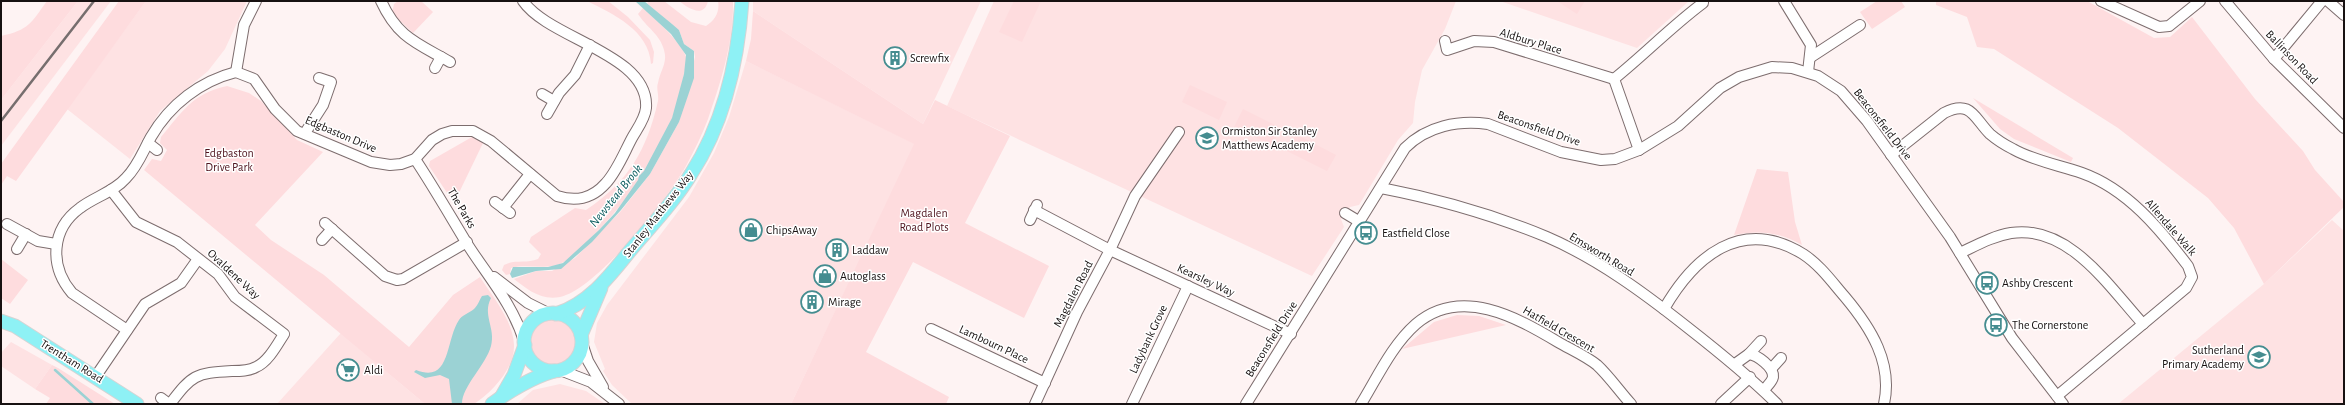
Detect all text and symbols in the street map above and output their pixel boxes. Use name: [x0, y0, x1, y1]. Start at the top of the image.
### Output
street label: Aldbury Place: [1498, 26, 1563, 57]
street label: Ballinson Road: [2264, 28, 2320, 86]
building icon: Screwfix: [882, 45, 908, 71]
place label: Screwfix: [910, 52, 949, 64]
street label: Beaconsfield Drive: [1852, 86, 1914, 162]
street label: Beaconsfield Drive: [1496, 108, 1582, 148]
street label: Edgbaston Drive: [304, 114, 378, 154]
school or university icon: Ormiston Sir Stanley Matthews Academy: [1194, 125, 1220, 151]
place label: Ormiston Sir Stanley Matthews Academy: [1222, 125, 1317, 152]
park label: Edgbaston Drive Park: [204, 147, 254, 173]
water label: Newstead Brook: [587, 162, 645, 230]
street label: Stanley Matthews Way: [621, 168, 696, 260]
street label: The Parks: [446, 186, 478, 230]
street label: Allendale Walk: [2143, 196, 2199, 258]
park label: Magdalen Road Plots: [899, 207, 949, 233]
shop icon: ChipsAway: [738, 217, 764, 243]
bus stop icon: Eastfield Close: [1353, 220, 1379, 246]
place label: ChipsAway: [766, 224, 817, 237]
place label: Eastfield Close: [1382, 227, 1450, 239]
street label: Emsworth Road: [1568, 230, 1636, 278]
building icon: Laddaw: [824, 237, 850, 263]
place label: Laddaw: [852, 244, 888, 256]
street label: Ovaldene Way: [205, 247, 263, 302]
street label: Magdalen Road: [1051, 259, 1095, 329]
street label: Kearsley Way: [1175, 262, 1237, 299]
shop icon: Autoglass: [812, 263, 838, 289]
place label: Autoglass: [840, 270, 886, 282]
bus stop icon: Ashby Crescent: [1974, 270, 2000, 296]
place label: Ashby Crescent: [2002, 277, 2073, 290]
building icon: Mirage: [799, 289, 825, 315]
place label: Mirage: [828, 296, 861, 308]
street label: Beaconsfield Drive: [1243, 299, 1299, 379]
street label: Ladybank Grove: [1127, 303, 1170, 376]
street label: Hatfield Crescent: [1521, 304, 1597, 354]
bus stop icon: The Cornerstone: [1983, 312, 2009, 338]
place label: The Cornerstone: [2012, 319, 2088, 331]
street label: Lambourn Place: [957, 323, 1031, 365]
street label: Trentham Road: [38, 337, 106, 385]
place label: Sutherland Primary Academy: [2162, 344, 2244, 371]
school or university icon: Sutherland Primary Academy: [2246, 344, 2272, 370]
supermarket icon: Aldi: [335, 357, 361, 383]
place label: Aldi: [364, 364, 383, 376]

